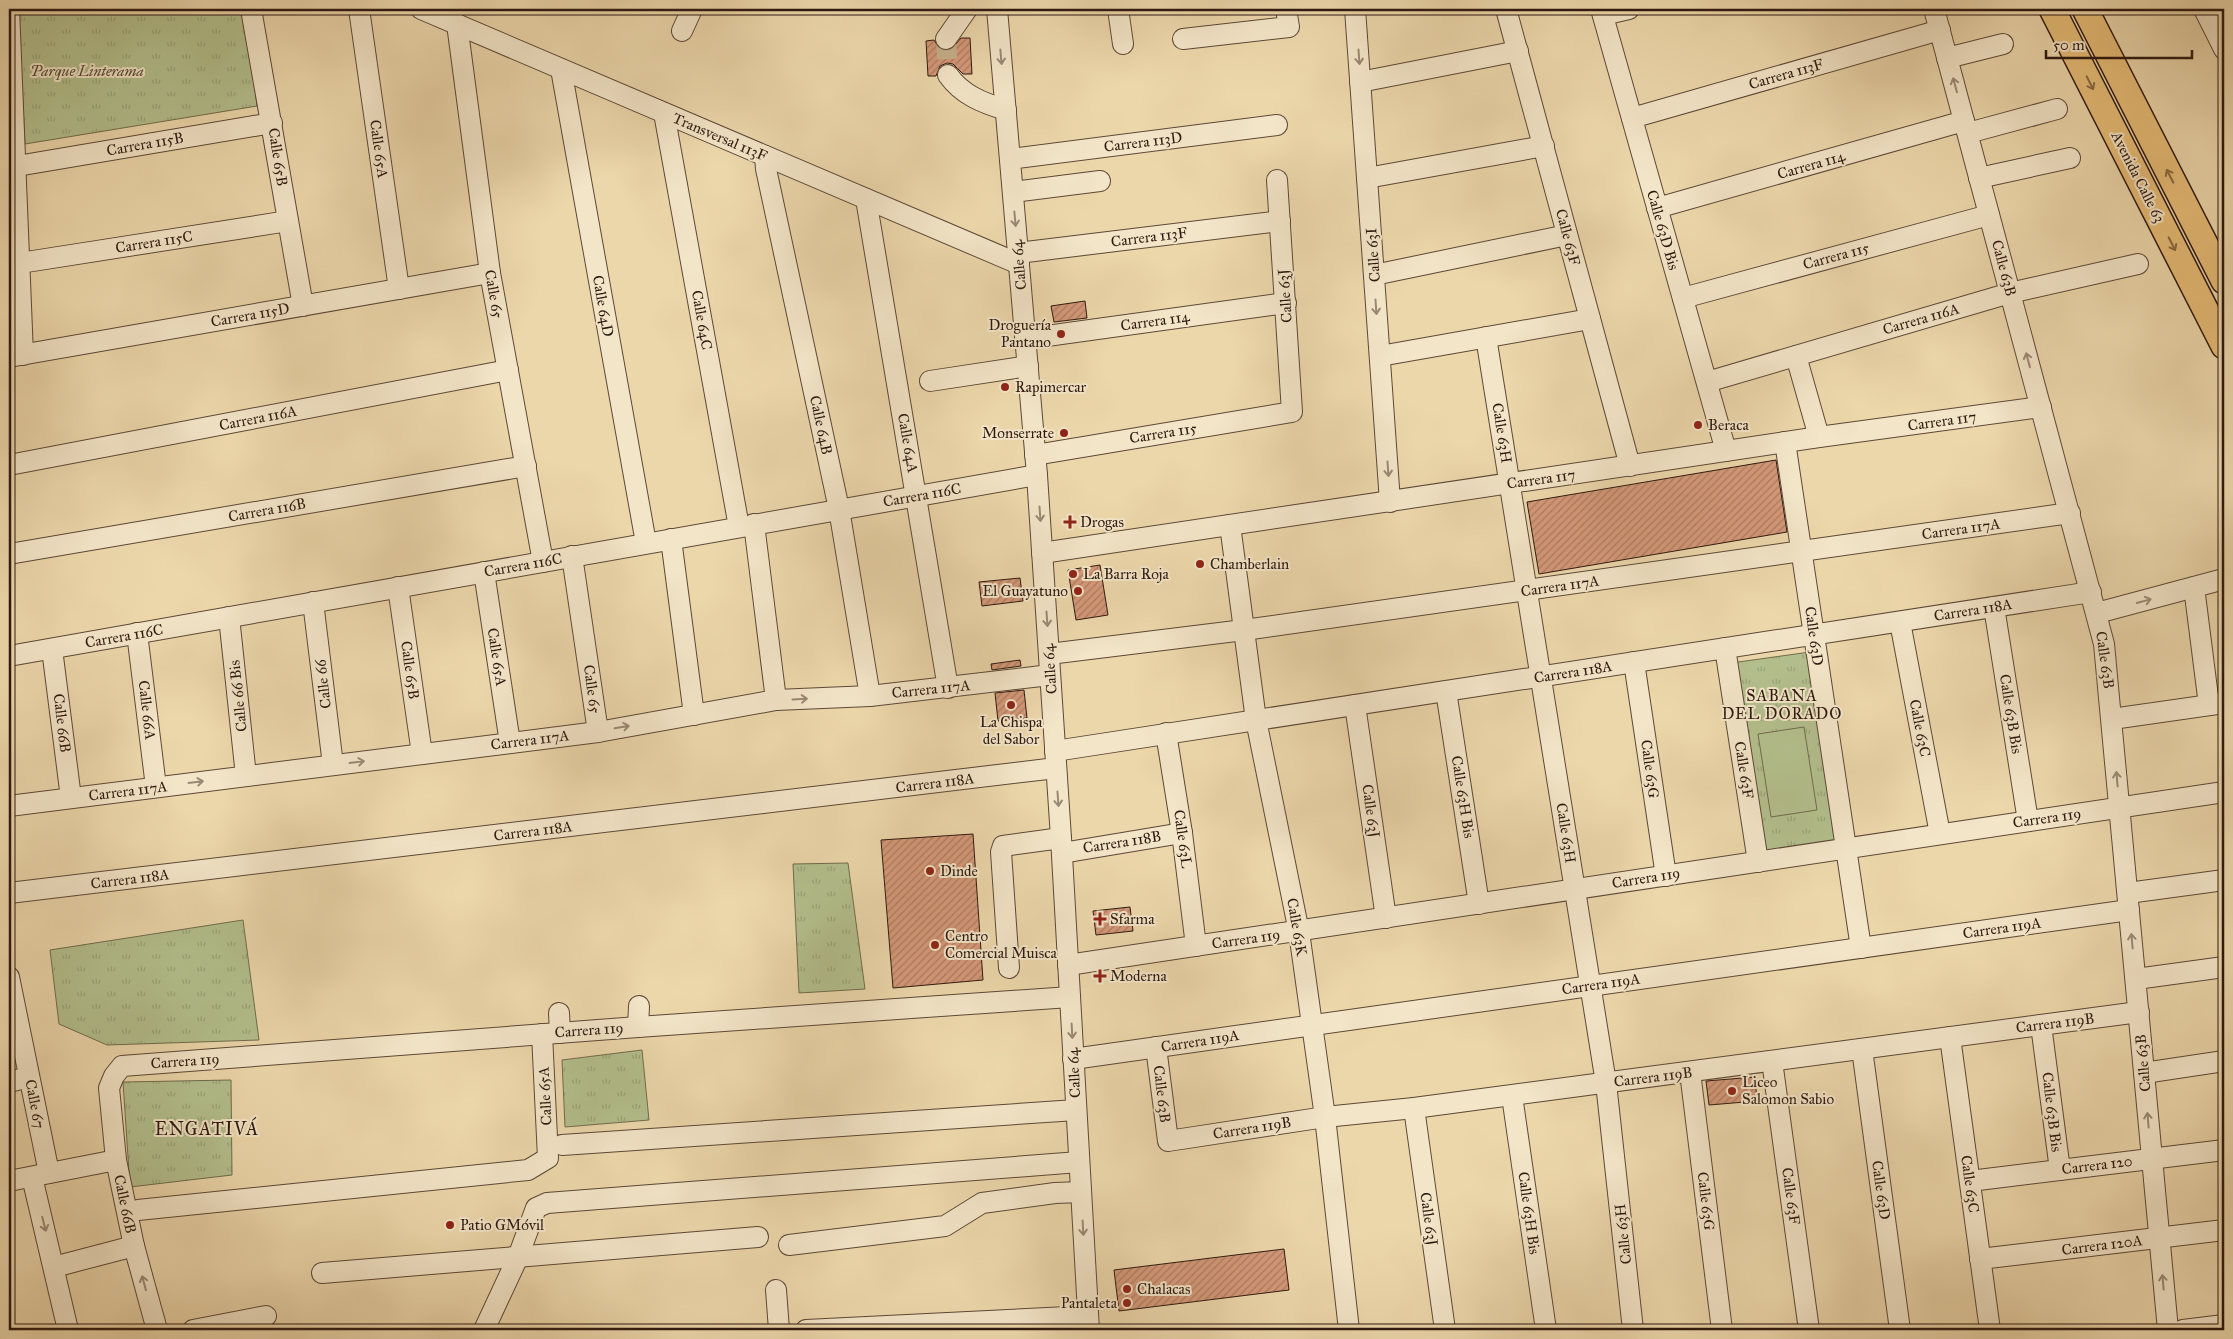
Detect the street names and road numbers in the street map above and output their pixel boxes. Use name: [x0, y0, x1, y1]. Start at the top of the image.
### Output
street label: Carrera 113F: [1747, 55, 1826, 93]
street label: Transversal 113F: [670, 109, 770, 165]
street label: Calle 65A: [366, 119, 392, 179]
street label: Calle 65B: [265, 127, 291, 187]
street label: Carrera 115B: [105, 128, 185, 160]
street label: Carrera 113D: [1103, 128, 1183, 156]
street label: Avenida Calle 63: [2107, 128, 2169, 226]
street label: Carrera 114: [1775, 147, 1847, 183]
street label: Calle 63D Bis: [1643, 188, 1683, 272]
street label: Calle 63F: [1552, 207, 1584, 267]
street label: Carrera 113F: [1110, 223, 1188, 251]
street label: Carrera 115C: [114, 227, 194, 257]
street label: Calle 63I: [1362, 227, 1384, 283]
street label: Calle 63B: [1988, 238, 2020, 298]
street label: Calle 64: [1008, 239, 1030, 291]
street label: Carrera 115: [1801, 239, 1871, 273]
street label: Calle 65: [481, 268, 507, 320]
street label: Calle 63J: [1274, 268, 1297, 323]
street label: Calle 64D: [589, 274, 617, 338]
street label: Calle 64C: [688, 289, 716, 351]
street label: Carrera 115D: [209, 299, 291, 331]
street label: Carrera 116A: [1881, 299, 1961, 339]
street label: Carrera 114: [1119, 307, 1191, 335]
street label: Calle 64B: [806, 394, 836, 456]
street label: Carrera 116A: [218, 402, 298, 434]
street label: Calle 63H: [1488, 402, 1516, 464]
street label: Carrera 117: [1907, 407, 1977, 435]
street label: Calle 64A: [894, 412, 922, 474]
street label: Carrera 115: [1128, 419, 1198, 447]
street label: Carrera 117: [1506, 465, 1576, 493]
street label: Carrera 116C: [882, 479, 962, 511]
street label: Carrera 116B: [227, 494, 307, 526]
street label: Carrera 117A: [1921, 515, 2001, 543]
street label: Carrera 116C: [483, 549, 563, 581]
street label: Carrera 117A: [1520, 572, 1600, 600]
street label: Carrera 118A: [1933, 595, 2013, 625]
street label: Calle 63D: [1801, 605, 1827, 667]
street label: Carrera 116C: [84, 620, 164, 652]
street label: Calle 65A: [484, 627, 510, 687]
street label: Calle 63B: [2092, 630, 2118, 690]
street label: Calle 65B: [397, 640, 423, 700]
street label: Calle 64: [1039, 643, 1061, 695]
street label: Calle 66: [311, 657, 335, 710]
street label: Carrera 118A: [1533, 657, 1613, 687]
street label: Calle 66 Bis: [225, 659, 251, 733]
street label: Calle 65: [580, 664, 604, 714]
street label: Calle 63B Bis: [1996, 673, 2026, 755]
street label: Carrera 117A: [891, 676, 971, 702]
street label: Calle 66A: [134, 679, 160, 741]
street label: Calle 66B: [49, 692, 75, 754]
street label: Calle 63C: [1906, 698, 1934, 758]
street label: Carrera 117A: [490, 726, 570, 754]
street label: Calle 63G: [1637, 739, 1663, 799]
street label: Calle 63F: [1731, 740, 1757, 800]
street label: Calle 63H Bis: [1448, 754, 1478, 840]
street label: Carrera 118A: [895, 769, 975, 797]
street label: Carrera 117A: [88, 777, 168, 805]
street label: Calle 63J: [1357, 783, 1384, 839]
street label: Calle 63H: [1552, 802, 1580, 864]
street label: Carrera 119: [2012, 804, 2082, 832]
street label: Calle 63L: [1170, 809, 1196, 869]
street label: Carrera 118A: [493, 817, 573, 845]
street label: Carrera 118B: [1082, 827, 1162, 857]
street label: Carrera 119: [1611, 864, 1681, 892]
street label: Carrera 118A: [90, 865, 170, 893]
street label: Calle 63K: [1283, 897, 1311, 958]
street label: Carrera 119A: [1962, 914, 2042, 942]
street label: Carrera 119: [1211, 925, 1281, 953]
street label: Carrera 119A: [1561, 970, 1641, 998]
street label: Carrera 119B: [2015, 1009, 2095, 1037]
street label: Carrera 119: [554, 1019, 624, 1041]
street label: Carrera 119A: [1160, 1026, 1240, 1056]
street label: Calle 63B: [2132, 1033, 2154, 1093]
street label: Calle 64: [1064, 1047, 1084, 1099]
street label: Carrera 119: [150, 1050, 220, 1072]
street label: Carrera 119B: [1613, 1063, 1693, 1091]
street label: Calle 63B: [1150, 1064, 1174, 1124]
street label: Calle 65A: [534, 1066, 556, 1126]
street label: Calle 63B Bis: [2038, 1071, 2066, 1153]
street label: Calle 67: [21, 1078, 49, 1130]
street label: Carrera 119B: [1212, 1113, 1292, 1143]
street label: Carrera 120: [2061, 1152, 2133, 1178]
street label: Calle 63C: [1957, 1154, 1983, 1214]
street label: Calle 63D: [1868, 1159, 1894, 1221]
street label: Calle 63F: [1778, 1166, 1804, 1226]
street label: Calle 63H Bis: [1514, 1170, 1544, 1256]
street label: Calle 63G: [1693, 1171, 1719, 1231]
street label: Calle 66B: [110, 1173, 140, 1235]
street label: Calle 63J: [1415, 1191, 1442, 1247]
street label: Calle 63H: [1611, 1203, 1635, 1265]
street label: Carrera 120A: [2061, 1231, 2143, 1259]

